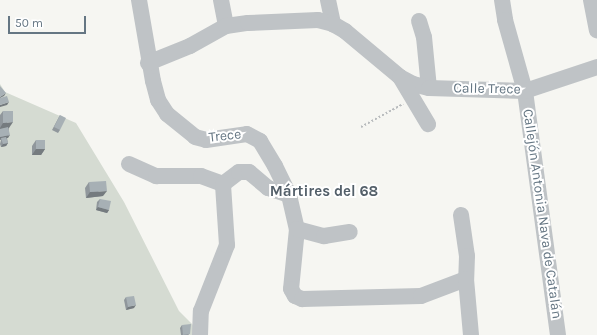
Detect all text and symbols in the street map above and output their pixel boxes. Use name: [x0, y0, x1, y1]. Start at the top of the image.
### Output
scale bar: [10, 8, 88, 34]
text: 50 m: [15, 16, 43, 30]
street label: Calle Trece: [453, 80, 521, 98]
street label: Callejón Antonia Nava de Catalán: [519, 108, 565, 320]
street label: Trece: [208, 126, 242, 146]
district label: Mártires del 68: [270, 183, 378, 201]

